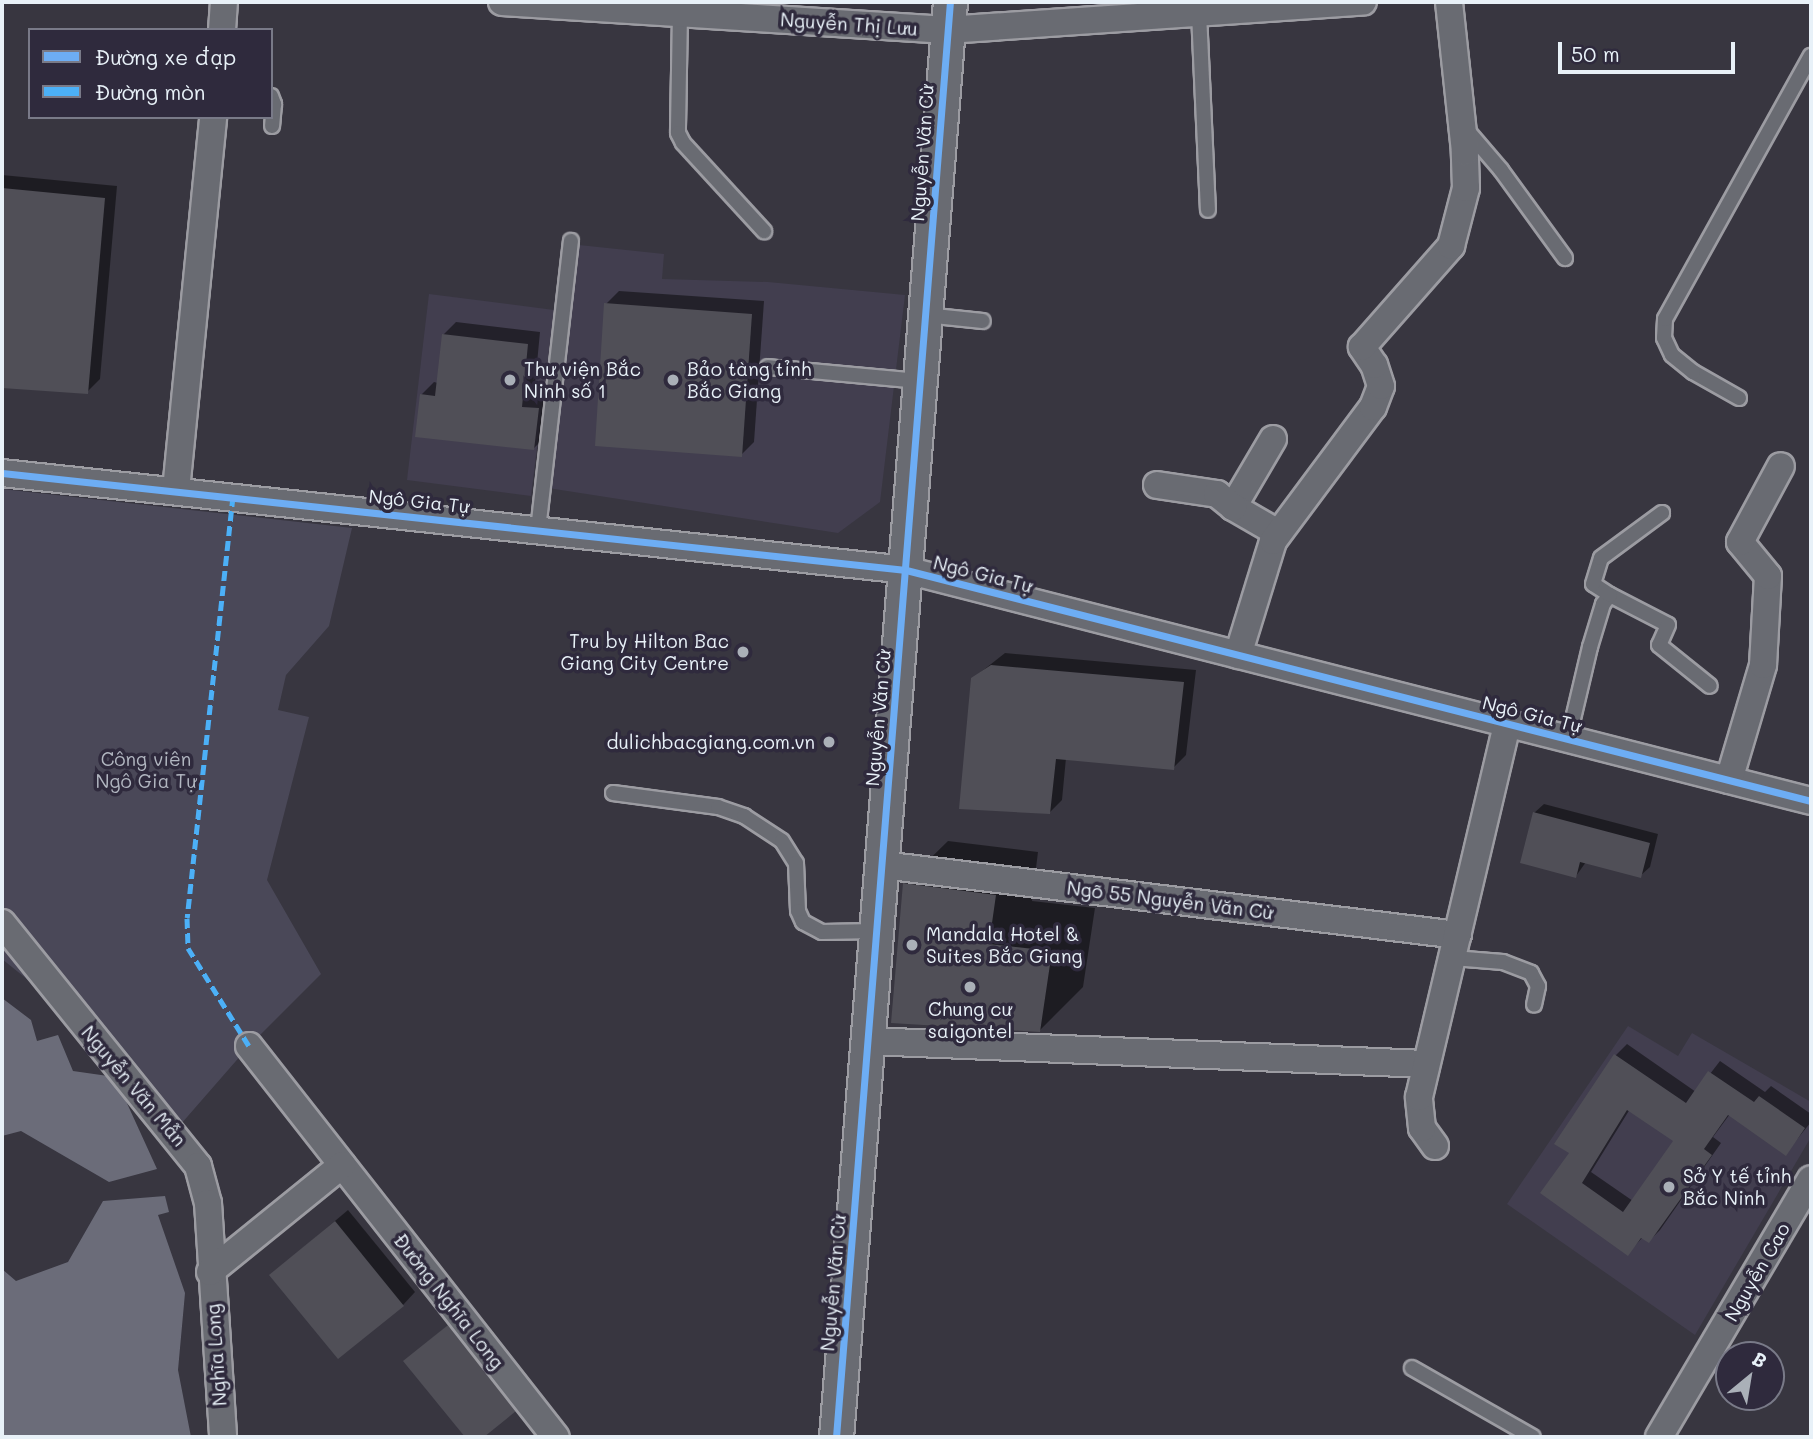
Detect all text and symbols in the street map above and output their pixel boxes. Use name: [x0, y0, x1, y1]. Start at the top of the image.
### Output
street label: Nguyễn Thị Lưu: [780, 8, 918, 40]
legend: [28, 28, 273, 119]
scale bar: [1561, 28, 1738, 72]
text: 50 m: [1571, 40, 1620, 67]
text: Đường xe đạp: [95, 43, 236, 70]
text: Đường mòn: [95, 78, 205, 105]
street label: Nguyễn Văn Cừ: [906, 84, 938, 222]
place label: Thư viện Bắc Ninh số 1: [524, 358, 641, 402]
place label: Bảo tàng tỉnh Bắc Giang: [687, 358, 811, 402]
marker: Thư viện Bắc Ninh số 1: [502, 372, 518, 388]
marker: Bảo tàng tỉnh Bắc Giang: [665, 372, 681, 388]
street label: Ngô Gia Tự: [367, 484, 471, 518]
street label: Ngô Gia Tự: [931, 551, 1035, 597]
place label: Tru by Hilton Bac Giang City Centre: [560, 630, 729, 674]
marker: Tru by Hilton Bac Giang City Centre: [735, 644, 751, 660]
street label: Nguyễn Văn Cừ: [861, 649, 895, 787]
street label: Ngô Gia Tự: [1480, 691, 1584, 737]
place label: dulichbacgiang.com.vn: [606, 731, 815, 753]
marker: dulichbacgiang.com.vn: [821, 734, 837, 750]
park label: Công viên Ngô Gia Tự: [95, 748, 197, 792]
street label: Ngõ 55 Nguyễn Văn Cừ: [1066, 876, 1274, 924]
place label: Mandala Hotel & Suites Bắc Giang: [926, 923, 1083, 967]
marker: Mandala Hotel & Suites Bắc Giang: [904, 937, 920, 953]
marker: Chung cư saigontel: [962, 979, 978, 995]
place label: Chung cư saigontel: [928, 998, 1012, 1042]
street label: Nguyễn Văn Mẫn: [77, 1021, 191, 1151]
place label: Sở Y tế tỉnh Bắc Ninh: [1683, 1165, 1791, 1209]
marker: Sở Y tế tỉnh Bắc Ninh: [1661, 1179, 1677, 1195]
street label: Nguyễn Văn Cừ: [816, 1214, 850, 1352]
street label: Nguyễn Cao: [1720, 1218, 1794, 1326]
street label: Đường Nghĩa Long: [389, 1229, 509, 1373]
street label: Nghĩa Long: [201, 1303, 231, 1407]
north arrow: [1715, 1341, 1785, 1411]
text: B: [1748, 1345, 1772, 1373]

